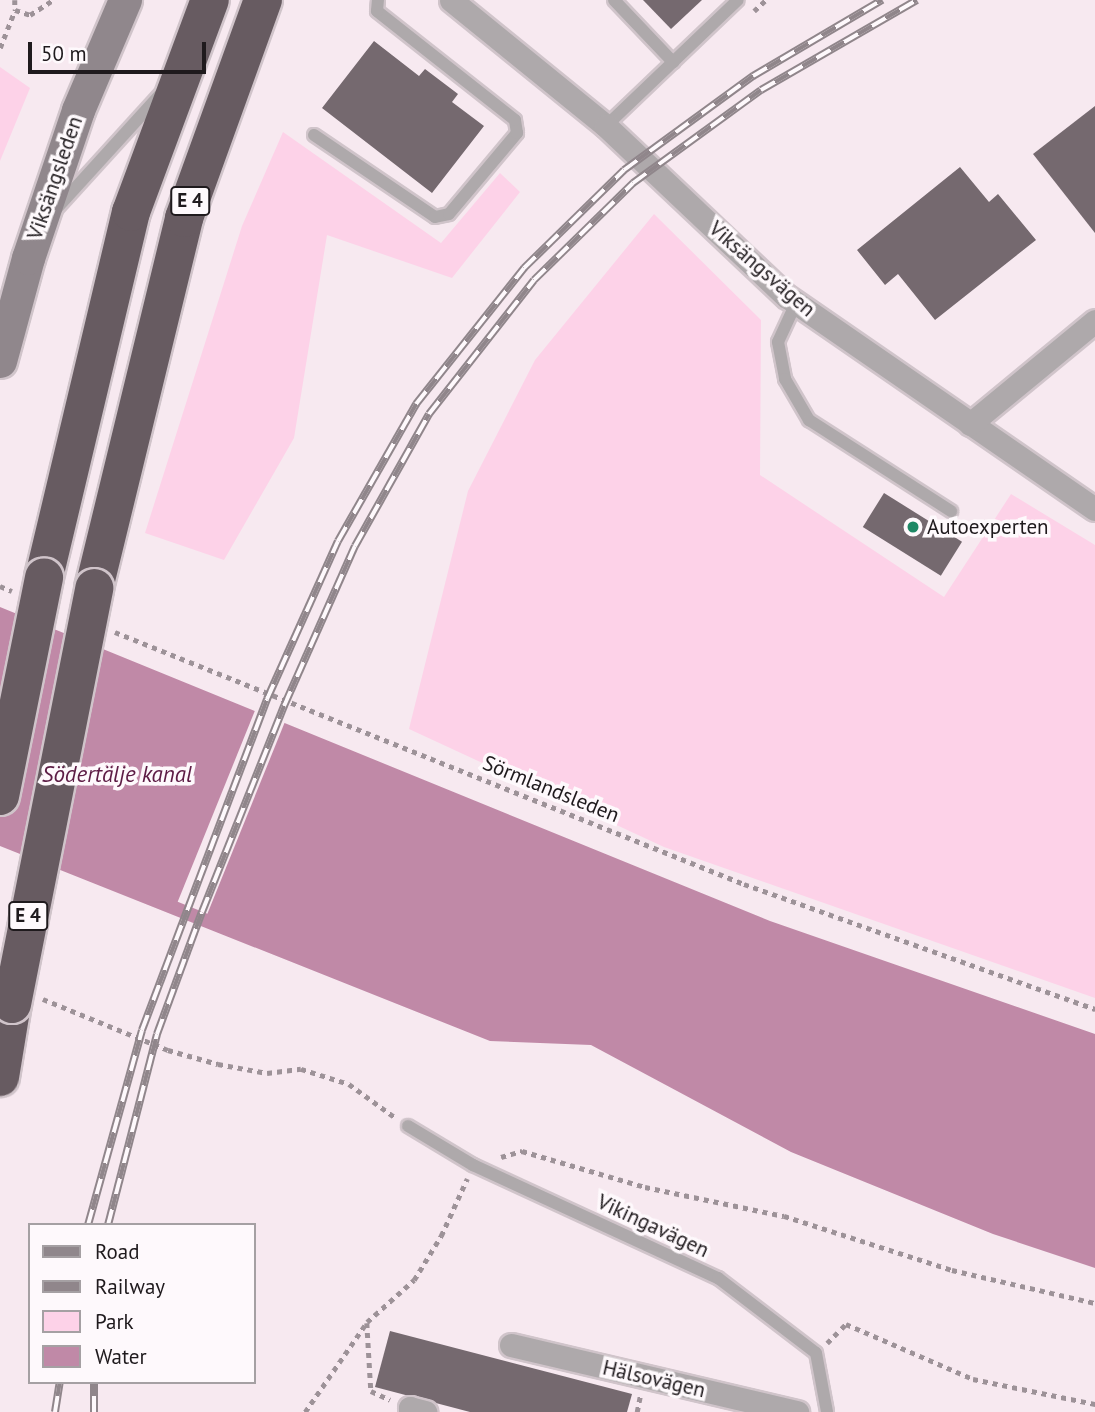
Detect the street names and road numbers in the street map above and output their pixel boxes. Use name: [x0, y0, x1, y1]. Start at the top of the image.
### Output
street label: Viksängsleden: [22, 113, 88, 243]
road number: E 4: [169, 186, 211, 216]
street label: Viksängsvägen: [704, 216, 820, 322]
street label: Sörmlandsleden: [479, 750, 623, 828]
road number: E 4: [7, 900, 49, 932]
street label: Vikingavägen: [593, 1189, 713, 1263]
street label: Hälsovägen: [600, 1355, 708, 1403]

